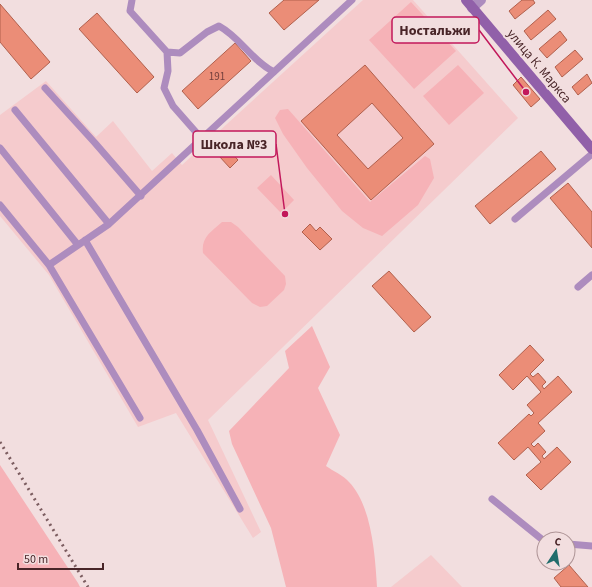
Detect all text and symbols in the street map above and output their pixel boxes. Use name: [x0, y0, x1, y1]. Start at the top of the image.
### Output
callout: Ностальжи: [392, 17, 479, 43]
text: Ностальжи: [399, 21, 471, 41]
street label: улица К. Маркса: [503, 25, 575, 107]
house number: 191: [209, 69, 225, 84]
callout: Школа №3: [193, 131, 276, 157]
text: Школа №3: [201, 135, 268, 155]
north arrow: [536, 531, 576, 571]
text: С: [553, 534, 563, 550]
scale bar: [18, 545, 103, 571]
text: 50 m: [24, 551, 48, 568]

